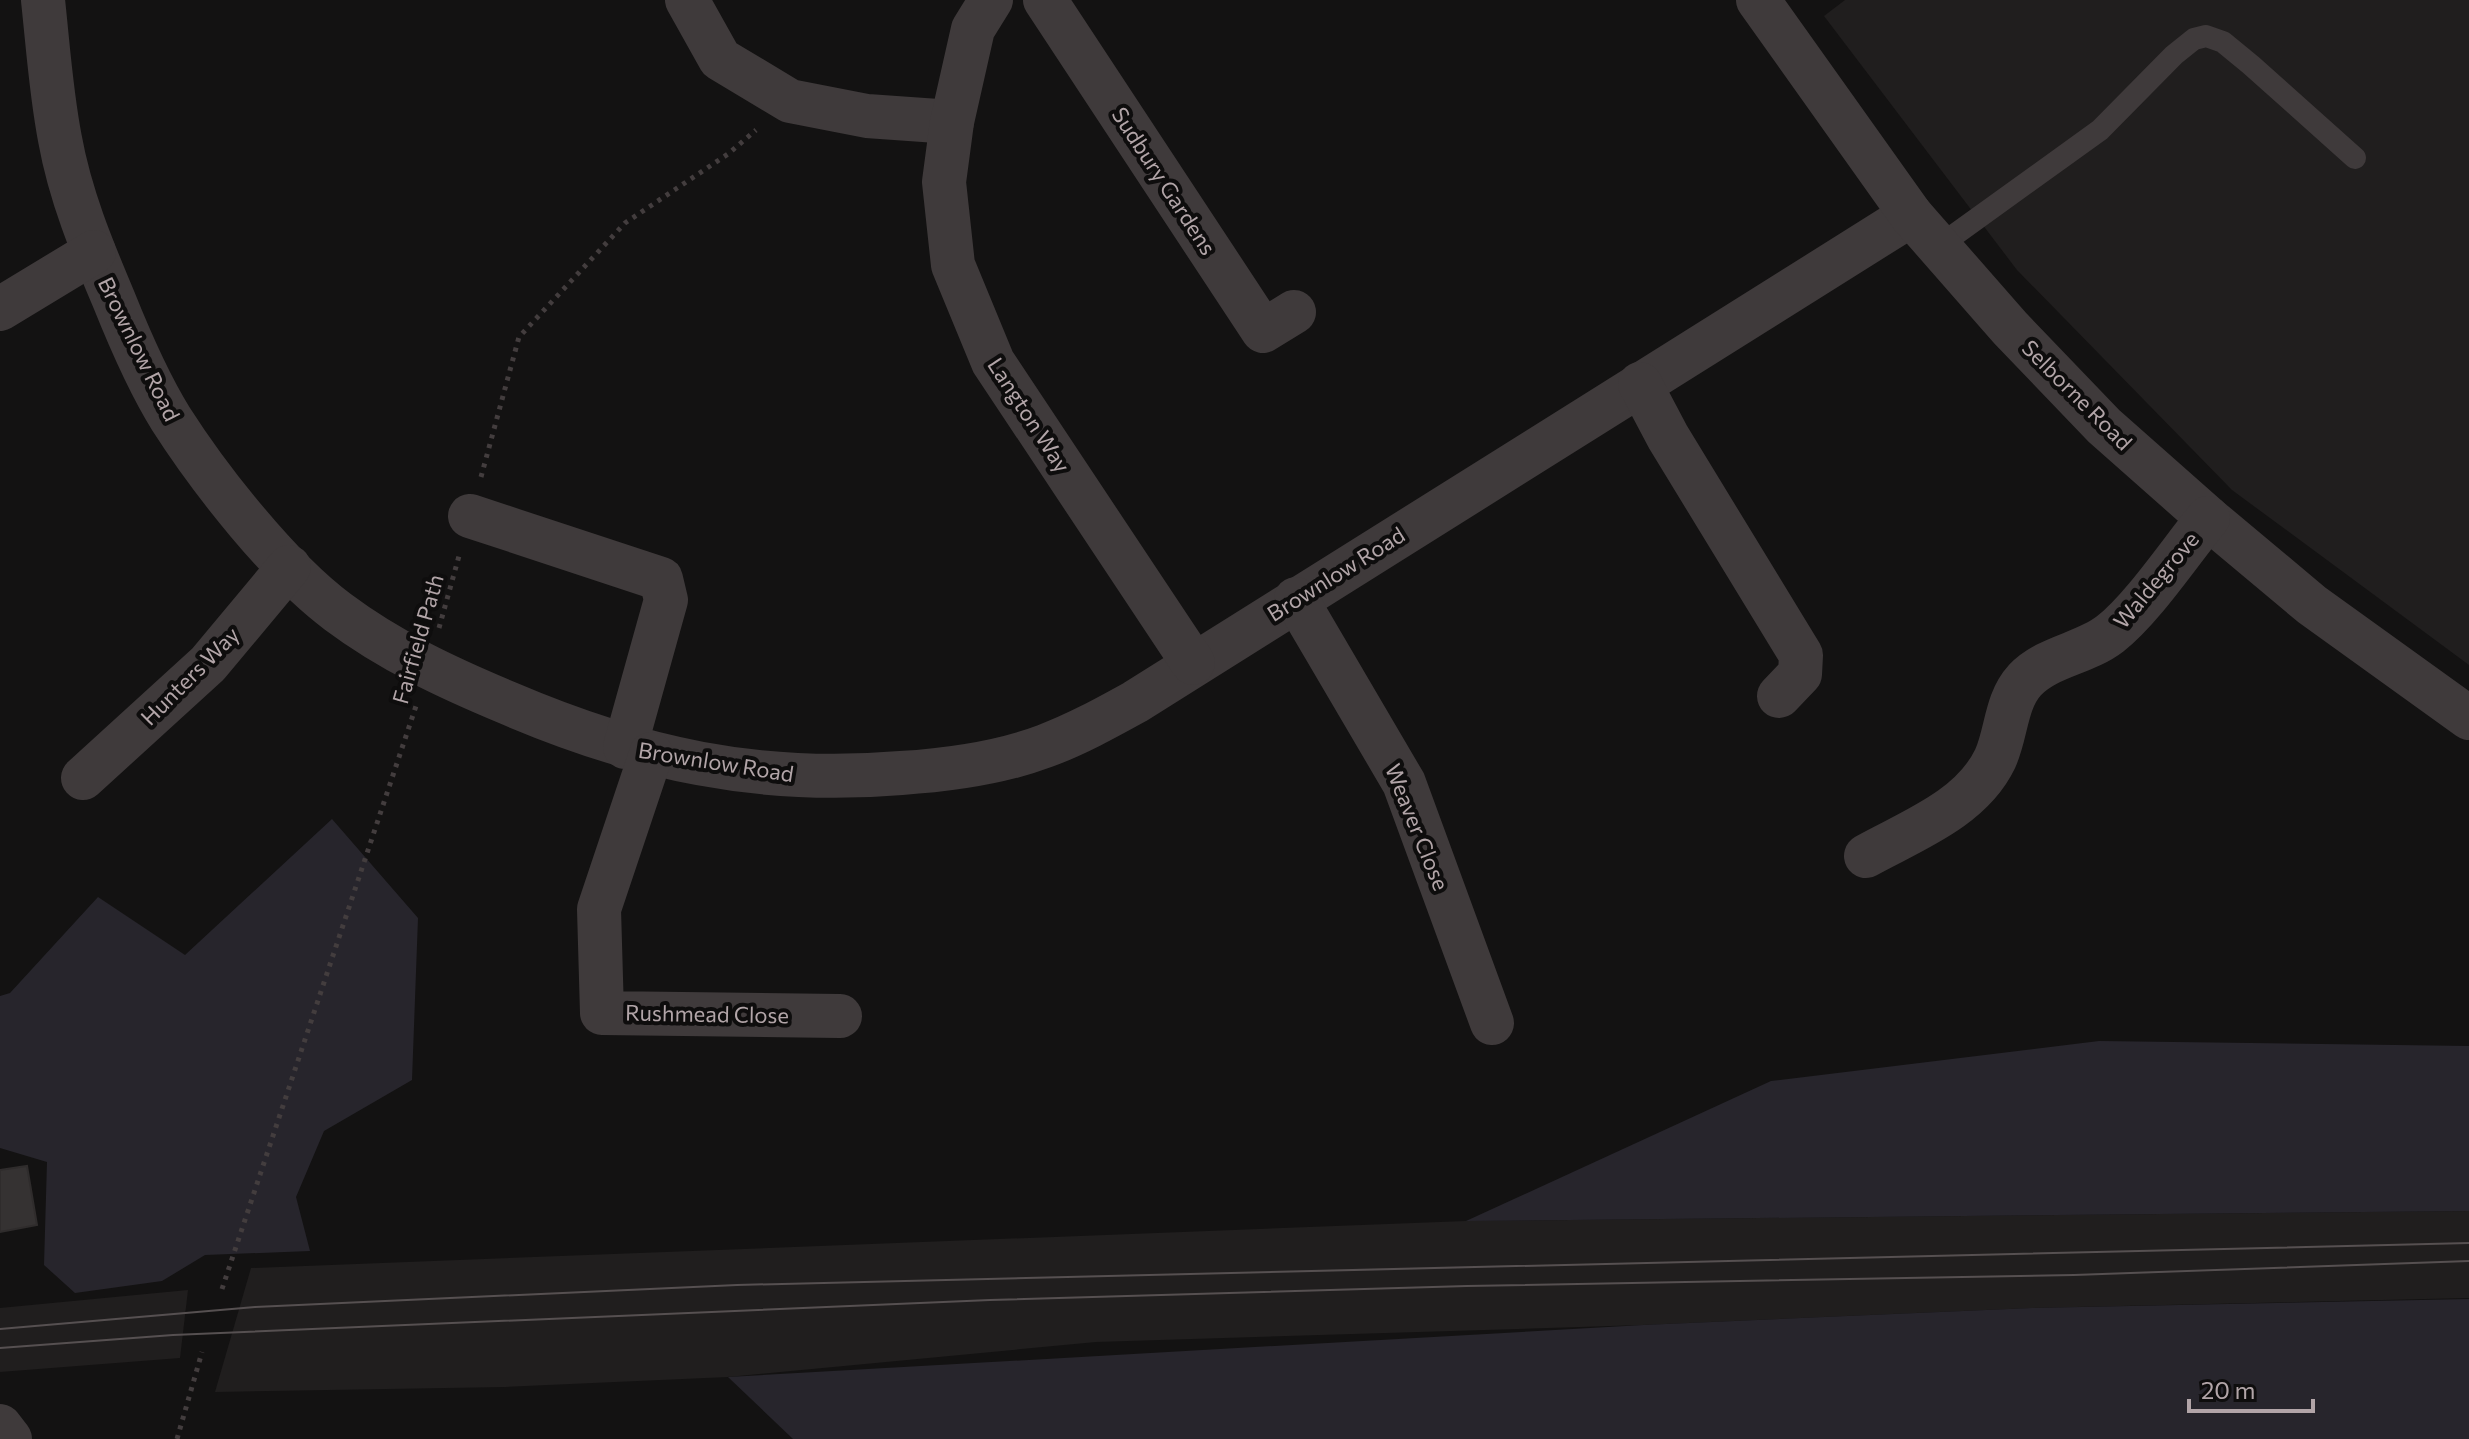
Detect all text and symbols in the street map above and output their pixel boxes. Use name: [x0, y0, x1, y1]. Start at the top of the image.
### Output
street label: Sudbury Gardens: [1107, 102, 1222, 260]
street label: Brownlow Road: [93, 272, 186, 425]
street label: Selborne Road: [2017, 334, 2138, 455]
street label: Langton Way: [982, 352, 1077, 477]
street label: Brownlow Road: [1262, 520, 1410, 627]
street label: Waldegrove: [2107, 526, 2204, 634]
street label: Fairfield Path: [386, 571, 449, 707]
street label: Hunters Way: [135, 621, 245, 731]
street label: Brownlow Road: [636, 736, 796, 787]
street label: Weaver Close: [1380, 759, 1455, 894]
street label: Rushmead Close: [625, 999, 789, 1028]
scale bar: [2189, 1363, 2313, 1413]
text: 20 m: [2201, 1375, 2255, 1404]

